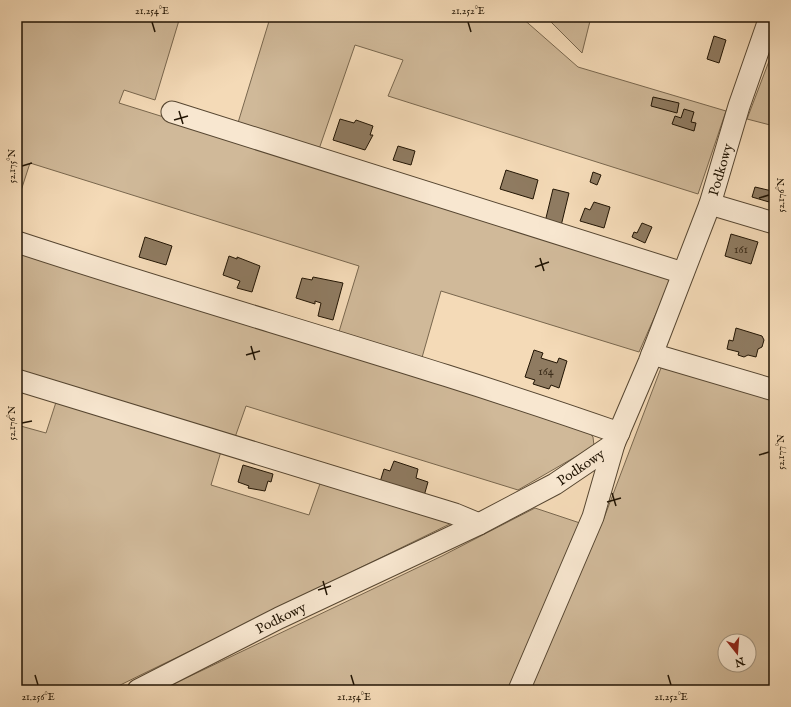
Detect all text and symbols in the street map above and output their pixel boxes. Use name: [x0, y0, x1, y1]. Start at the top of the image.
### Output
text: 21.254°E: [135, 5, 169, 18]
text: 21.252°E: [451, 5, 485, 18]
street label: Podkowy: [705, 141, 737, 198]
text: 52.175°N: [6, 149, 19, 183]
text: 52.176°N: [775, 177, 788, 212]
house number: 161: [734, 242, 748, 257]
house number: 164: [538, 364, 554, 379]
text: 52.176°N: [6, 405, 19, 440]
text: 52.177°N: [775, 434, 788, 470]
street label: Podkowy: [554, 445, 608, 490]
street label: Podkowy: [253, 599, 309, 638]
north arrow: [717, 633, 757, 673]
text: N: [733, 653, 747, 670]
text: 21.256°E: [21, 691, 55, 704]
text: 21.254°E: [337, 691, 371, 704]
text: 21.252°E: [654, 691, 688, 704]

